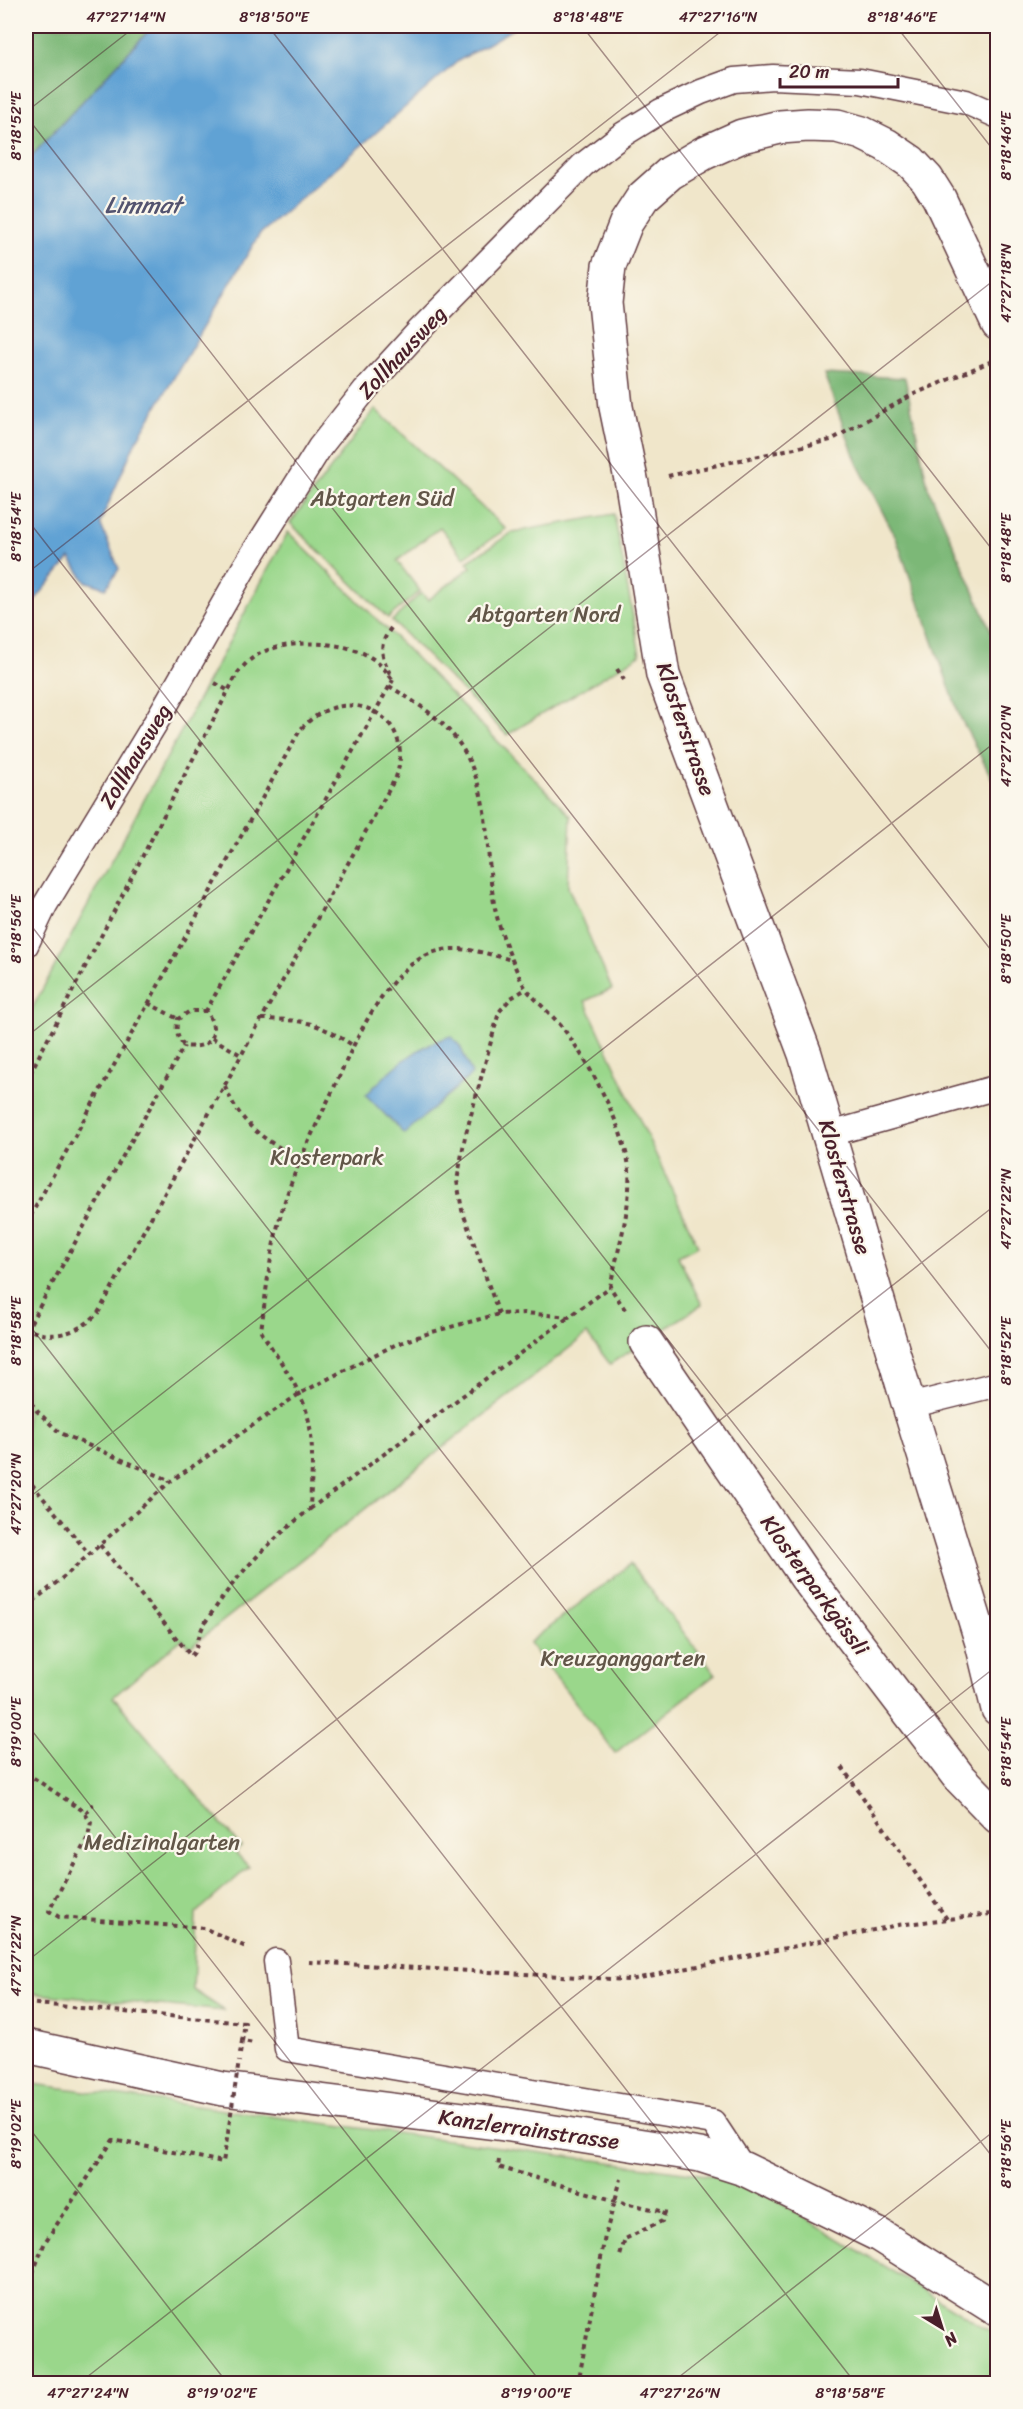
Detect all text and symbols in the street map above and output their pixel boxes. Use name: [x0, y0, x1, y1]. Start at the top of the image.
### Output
text: 47°27'14"N: [86, 4, 166, 30]
text: 8°18'50"E: [239, 4, 311, 30]
text: 8°18'48"E: [553, 4, 624, 30]
text: 47°27'16"N: [679, 4, 758, 30]
text: 8°18'46"E: [868, 4, 938, 30]
scale bar: [780, 51, 898, 89]
text: 20 m: [789, 56, 829, 88]
text: 8°18'52"E: [3, 90, 29, 160]
text: 8°18'46"E: [993, 110, 1019, 180]
water label: Limmat: [105, 184, 185, 226]
text: 47°27'18"N: [993, 243, 1019, 323]
street label: Zollhausweg: [348, 296, 456, 408]
park label: Abtgarten Süd: [309, 479, 455, 518]
text: 8°18'54"E: [3, 491, 29, 562]
text: 8°18'48"E: [993, 512, 1019, 583]
park label: Abtgarten Nord: [467, 595, 622, 634]
street label: Klosterstrasse: [645, 657, 727, 801]
street label: Zollhausweg: [88, 695, 182, 817]
text: 47°27'20"N: [993, 704, 1019, 787]
text: 8°18'56"E: [3, 893, 29, 963]
text: 8°18'50"E: [993, 912, 1019, 984]
street label: Klosterstrasse: [807, 1115, 883, 1259]
park label: Klosterpark: [270, 1138, 384, 1177]
text: 47°27'22"N: [993, 1168, 1019, 1250]
text: 8°18'58"E: [3, 1295, 29, 1366]
text: 8°18'52"E: [993, 1315, 1019, 1385]
text: 47°27'20"N: [3, 1452, 29, 1535]
street label: Klosterparkgässli: [750, 1506, 880, 1665]
park label: Kreuzganggarten: [540, 1639, 706, 1678]
text: 8°19'00"E: [3, 1695, 29, 1767]
text: 8°18'54"E: [993, 1716, 1019, 1787]
park label: Medizinalgarten: [84, 1823, 240, 1862]
text: 47°27'22"N: [3, 1915, 29, 1997]
street label: Kanzlerrainstrasse: [436, 2097, 622, 2161]
text: 8°19'02"E: [3, 2098, 29, 2169]
text: 8°18'56"E: [993, 2118, 1019, 2188]
north arrow: [912, 2298, 972, 2358]
text: N: [937, 2324, 965, 2355]
text: 47°27'24"N: [47, 2380, 130, 2406]
text: 8°19'02"E: [187, 2380, 258, 2406]
text: 8°19'00"E: [501, 2380, 573, 2406]
text: 47°27'26"N: [640, 2380, 721, 2406]
text: 8°18'58"E: [815, 2380, 886, 2406]

